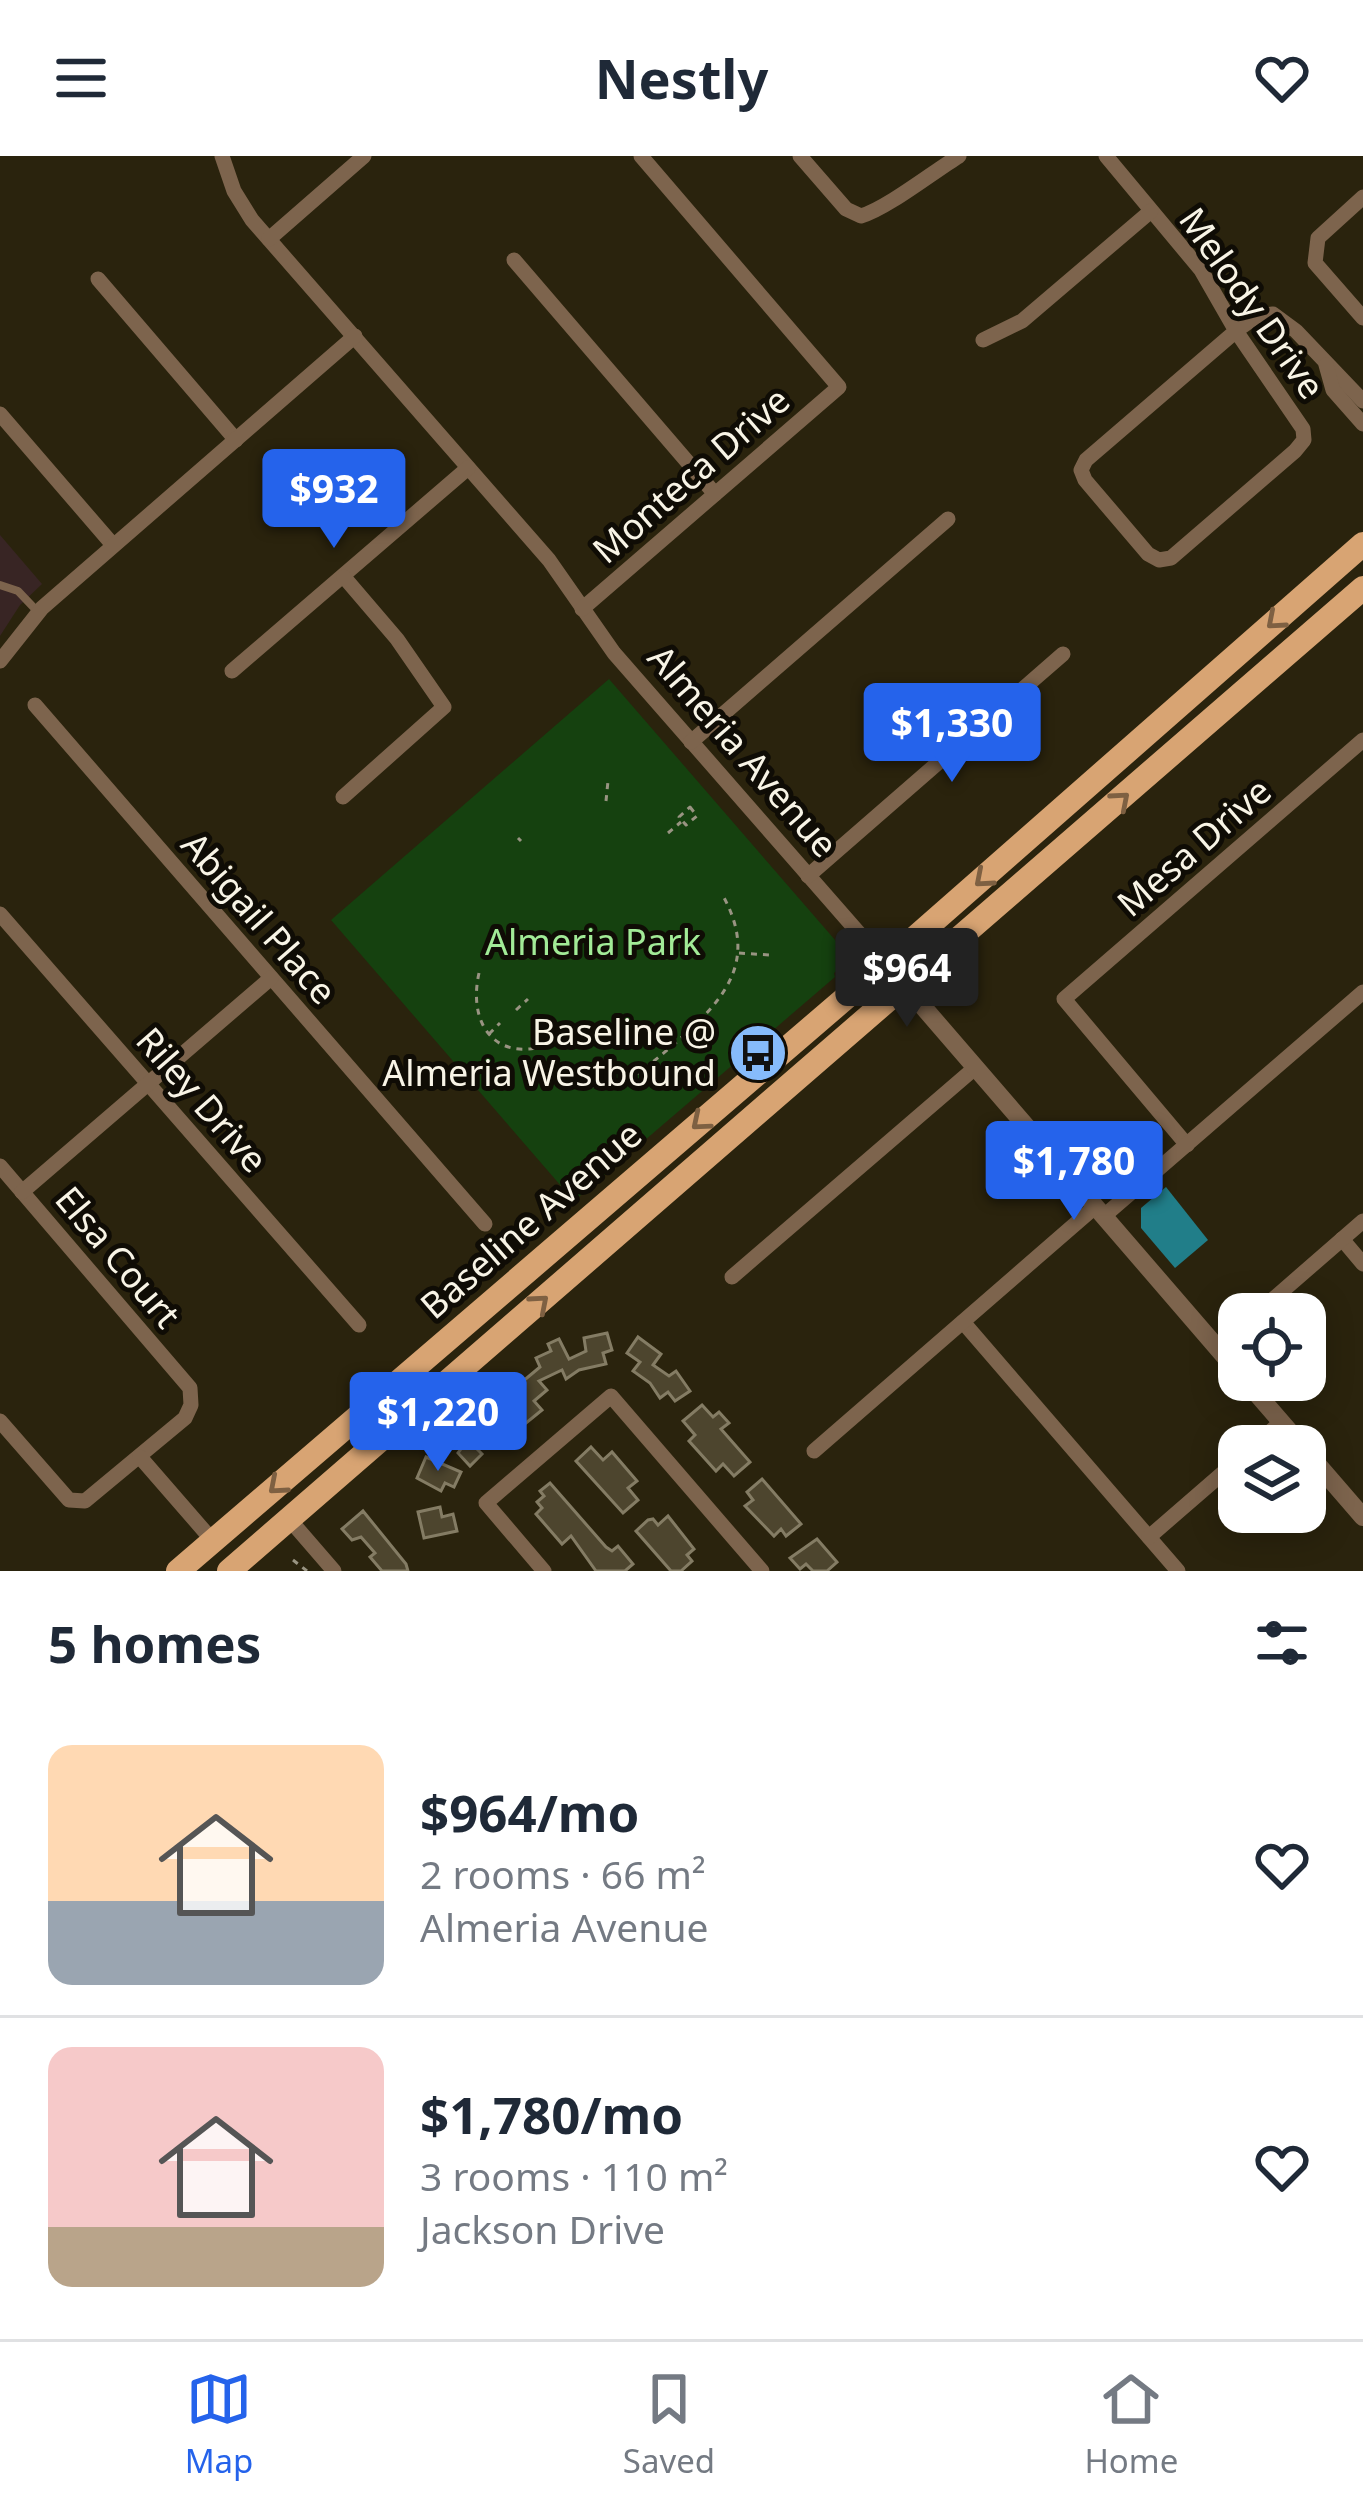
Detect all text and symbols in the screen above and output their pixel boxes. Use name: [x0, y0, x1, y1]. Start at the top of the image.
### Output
text: Nestly: [595, 41, 768, 115]
icon: menu: [48, 45, 114, 111]
icon: heart: [1249, 45, 1315, 111]
street label: Melody Drive: [1168, 197, 1336, 408]
street label: Monteca Drive: [582, 375, 800, 574]
pin: $932: [263, 449, 405, 551]
text: $932: [289, 461, 379, 514]
one-way arrow: [1267, 607, 1289, 628]
street label: Almeria Avenue: [638, 634, 849, 867]
pin: $1,330: [854, 683, 1050, 785]
text: $1,330: [891, 695, 1013, 748]
street label: Mesa Drive: [1106, 766, 1281, 927]
one-way arrow: [1107, 792, 1129, 814]
street label: Abigail Place: [171, 821, 348, 1014]
one-way arrow: [975, 865, 996, 886]
park label: Almeria Park: [485, 917, 701, 966]
pin: $964: [836, 928, 978, 1030]
text: $964: [862, 940, 952, 993]
place label: Baseline @ Almeria Westbound: [382, 1007, 716, 1097]
street label: Riley Drive: [126, 1017, 279, 1183]
bus stop icon: Baseline @ Almeria Westbound: [727, 1022, 789, 1084]
one-way arrow: [692, 1107, 714, 1129]
street label: Baseline Avenue: [410, 1110, 652, 1329]
pin: $1,780: [976, 1121, 1172, 1223]
text: $1,780: [1013, 1133, 1135, 1186]
street label: Elsa Court: [45, 1176, 192, 1338]
map controls: [1218, 1293, 1326, 1533]
button: locate: [1218, 1293, 1326, 1401]
one-way arrow: [527, 1295, 549, 1317]
pin: $1,220: [340, 1372, 536, 1474]
text: $1,220: [377, 1384, 499, 1437]
button: layers: [1218, 1425, 1326, 1533]
one-way arrow: [269, 1471, 291, 1493]
text: 5 homes: [48, 1608, 261, 1678]
icon: filters: [1249, 1610, 1315, 1676]
text: $964/mo: [420, 1777, 639, 1847]
icon: home: [144, 1793, 288, 1937]
icon: heart: [1249, 1832, 1315, 1898]
text: 2 rooms · 66 m²: [420, 1847, 706, 1900]
text: Almeria Avenue: [420, 1900, 709, 1953]
text: $1,780/mo: [420, 2079, 683, 2149]
icon: home: [144, 2095, 288, 2239]
icon: heart: [1249, 2134, 1315, 2200]
text: 3 rooms · 110 m²: [420, 2149, 728, 2202]
text: Jackson Drive: [420, 2202, 665, 2255]
tab: Map: [185, 2366, 253, 2483]
tab: Saved: [623, 2366, 715, 2483]
tab: Home: [1084, 2366, 1178, 2483]

